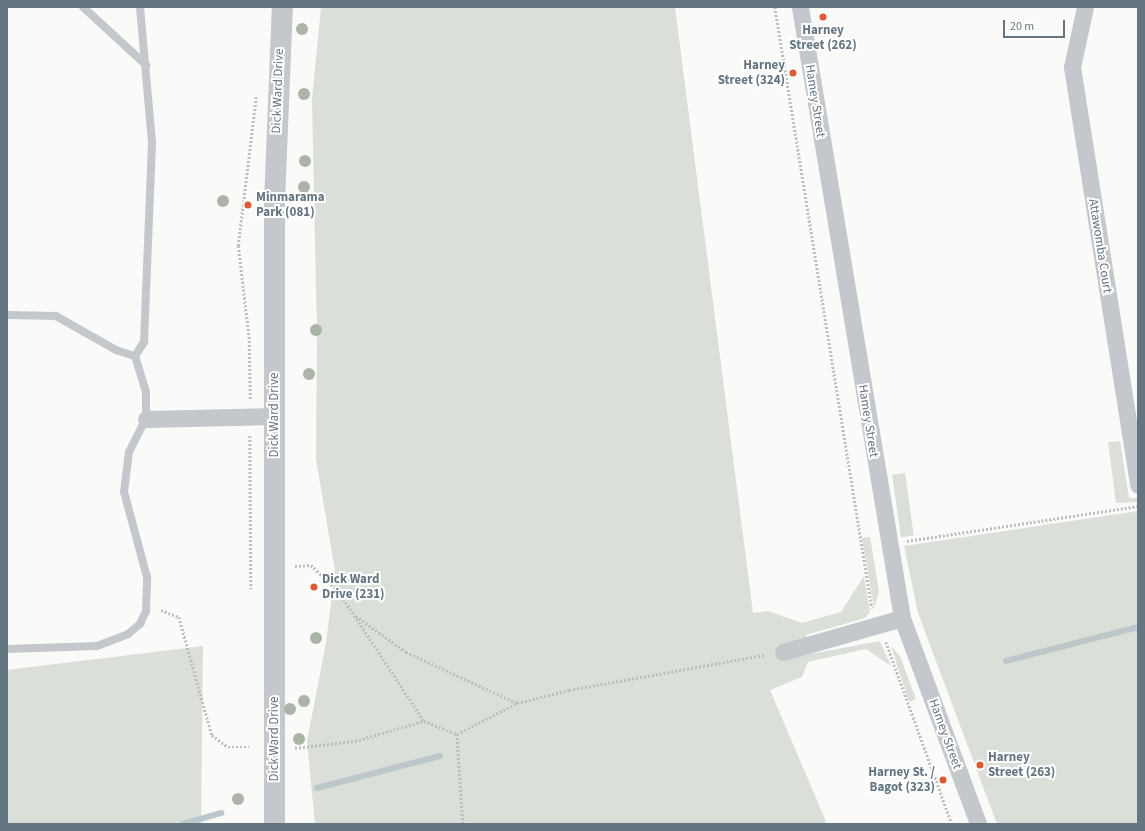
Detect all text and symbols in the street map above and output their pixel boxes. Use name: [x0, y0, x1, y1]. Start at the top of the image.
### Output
marker: Harney Street (262): [818, 12, 828, 22]
scale bar: [1005, 12, 1067, 38]
text: 20 m: [1010, 18, 1034, 35]
place label: Harney Street (262): [789, 23, 857, 54]
street label: Dick Ward Drive: [269, 48, 287, 134]
place label: Harney Street (324): [718, 58, 785, 89]
street label: Hamey Street: [802, 63, 828, 139]
marker: Harney Street (324): [788, 68, 798, 78]
place label: Minmarama Park (081): [256, 190, 325, 221]
street label: Attawomba Court: [1085, 198, 1115, 294]
marker: Minmarama Park (081): [243, 200, 253, 210]
street label: Dick Ward Drive: [266, 372, 282, 458]
street label: Hamey Street: [855, 383, 881, 459]
place label: Dick Ward Drive (231): [322, 572, 385, 603]
marker: Dick Ward Drive (231): [309, 582, 319, 592]
street label: Dick Ward Drive: [266, 696, 282, 782]
street label: Hamey Street: [925, 697, 965, 771]
place label: Harney Street (263): [988, 750, 1055, 781]
marker: Harney Street (263): [975, 760, 985, 770]
place label: Harney St. / Bagot (323): [868, 765, 935, 796]
marker: Harney St. / Bagot (323): [938, 775, 948, 785]

